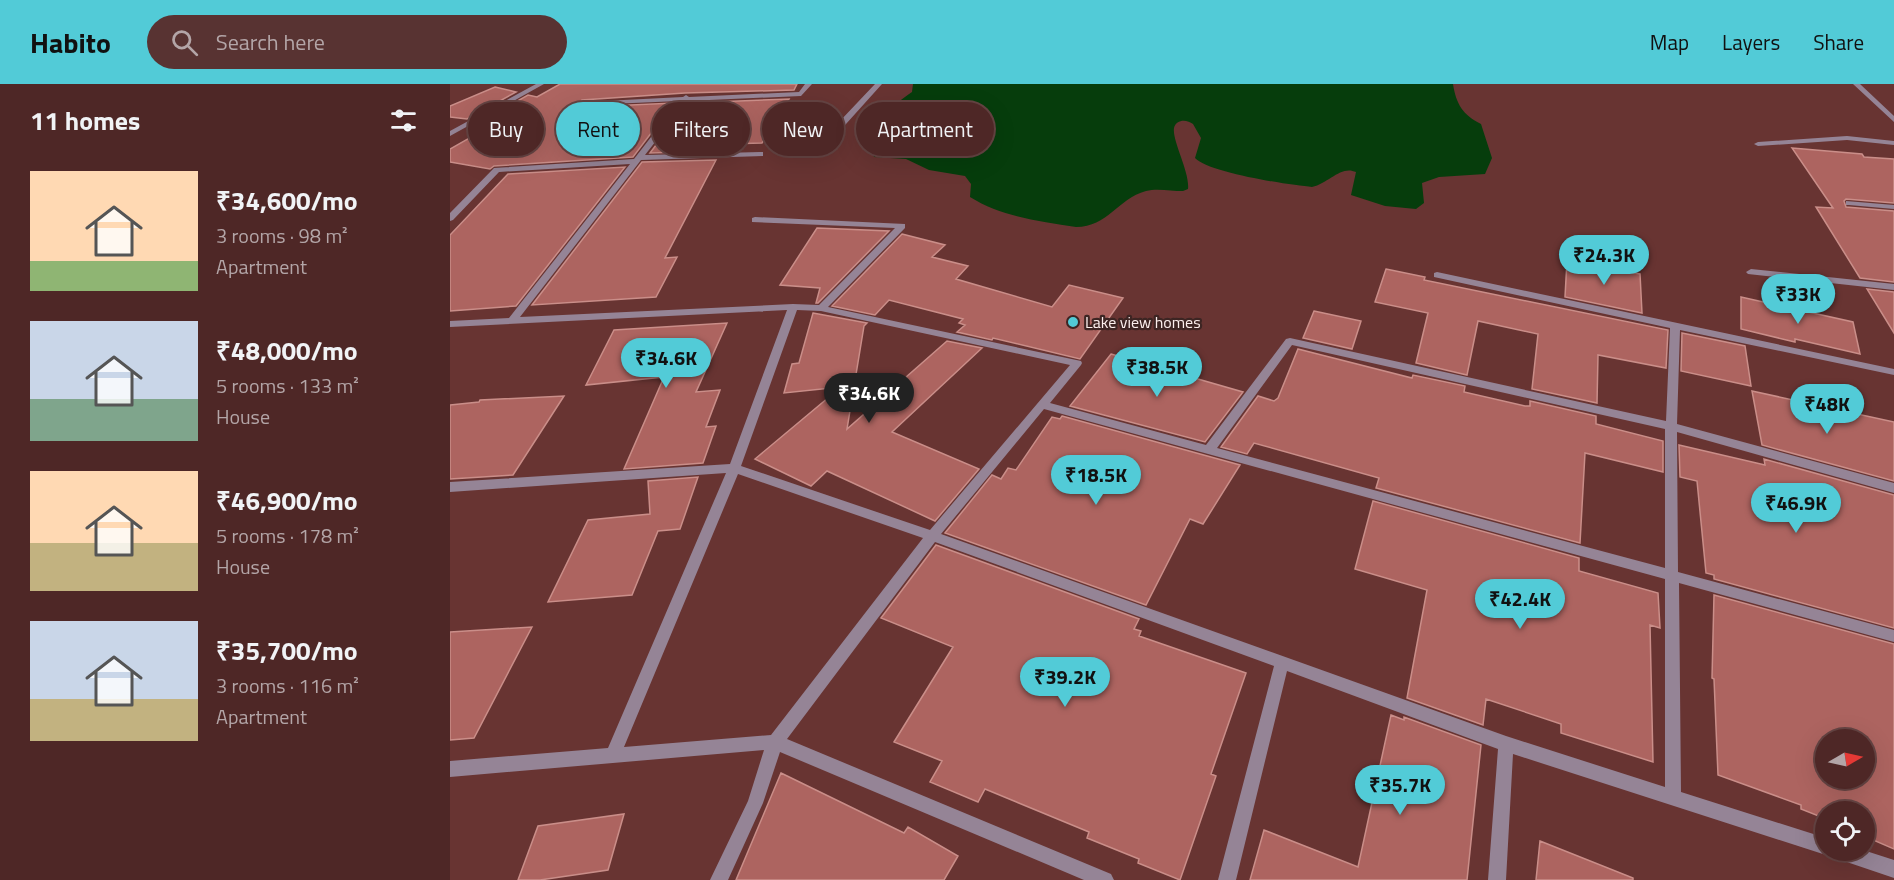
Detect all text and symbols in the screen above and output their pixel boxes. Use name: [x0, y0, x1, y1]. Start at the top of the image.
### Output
search box: [147, 15, 567, 69]
text: Habito: [30, 21, 111, 64]
text: Search here: [216, 25, 325, 59]
icon: search: [168, 26, 201, 59]
text: Map: [1650, 26, 1689, 58]
text: Layers: [1722, 26, 1780, 58]
text: Share: [1813, 26, 1864, 58]
text: 11 homes: [30, 101, 140, 140]
chip: Buy: [468, 102, 544, 156]
chip: Rent: [556, 102, 640, 156]
chip: Filters: [652, 102, 750, 156]
chip: New: [762, 102, 844, 156]
chip: Apartment: [856, 102, 994, 156]
icon: filters: [387, 104, 420, 137]
text: ₹34,600/mo: [216, 181, 358, 220]
icon: home: [78, 195, 150, 267]
text: 3 rooms · 98 m²: [216, 220, 348, 251]
pin: ₹24.3K: [1555, 235, 1653, 286]
text: ₹24.3K: [1573, 239, 1635, 270]
text: Apartment: [216, 251, 307, 282]
pin: ₹33K: [1762, 274, 1834, 325]
text: ₹33K: [1775, 278, 1821, 309]
place label: Lake view homes: [1085, 310, 1201, 334]
marker: Lake view homes: [1066, 315, 1080, 329]
text: ₹48,000/mo: [216, 331, 358, 370]
pin: ₹34.6K: [617, 338, 715, 389]
text: ₹34.6K: [635, 342, 697, 373]
icon: home: [78, 345, 150, 417]
pin: ₹38.5K: [1108, 347, 1206, 398]
text: ₹38.5K: [1126, 351, 1188, 382]
text: 5 rooms · 133 m²: [216, 370, 359, 401]
pin: ₹34.6K: [820, 373, 918, 424]
text: ₹34.6K: [838, 377, 900, 408]
pin: ₹48K: [1791, 384, 1863, 435]
text: ₹48K: [1804, 388, 1850, 419]
text: House: [216, 401, 270, 432]
pin: ₹18.5K: [1047, 455, 1145, 506]
text: ₹18.5K: [1065, 459, 1127, 490]
text: ₹46,900/mo: [216, 481, 358, 520]
pin: ₹46.9K: [1747, 483, 1845, 534]
text: ₹46.9K: [1765, 487, 1827, 518]
icon: home: [78, 495, 150, 567]
text: 5 rooms · 178 m²: [216, 520, 359, 551]
text: House: [216, 551, 270, 582]
pin: ₹42.4K: [1471, 579, 1569, 630]
text: ₹42.4K: [1489, 583, 1551, 614]
text: ₹35,700/mo: [216, 631, 358, 670]
icon: home: [78, 645, 150, 717]
pin: ₹39.2K: [1016, 657, 1114, 708]
text: ₹39.2K: [1034, 661, 1096, 692]
text: 3 rooms · 116 m²: [216, 670, 359, 701]
text: Apartment: [216, 701, 307, 732]
north arrow: [1815, 729, 1875, 789]
map controls: [1815, 729, 1875, 861]
pin: ₹35.7K: [1351, 765, 1449, 816]
text: ₹35.7K: [1369, 769, 1431, 800]
button: locate: [1815, 801, 1875, 861]

